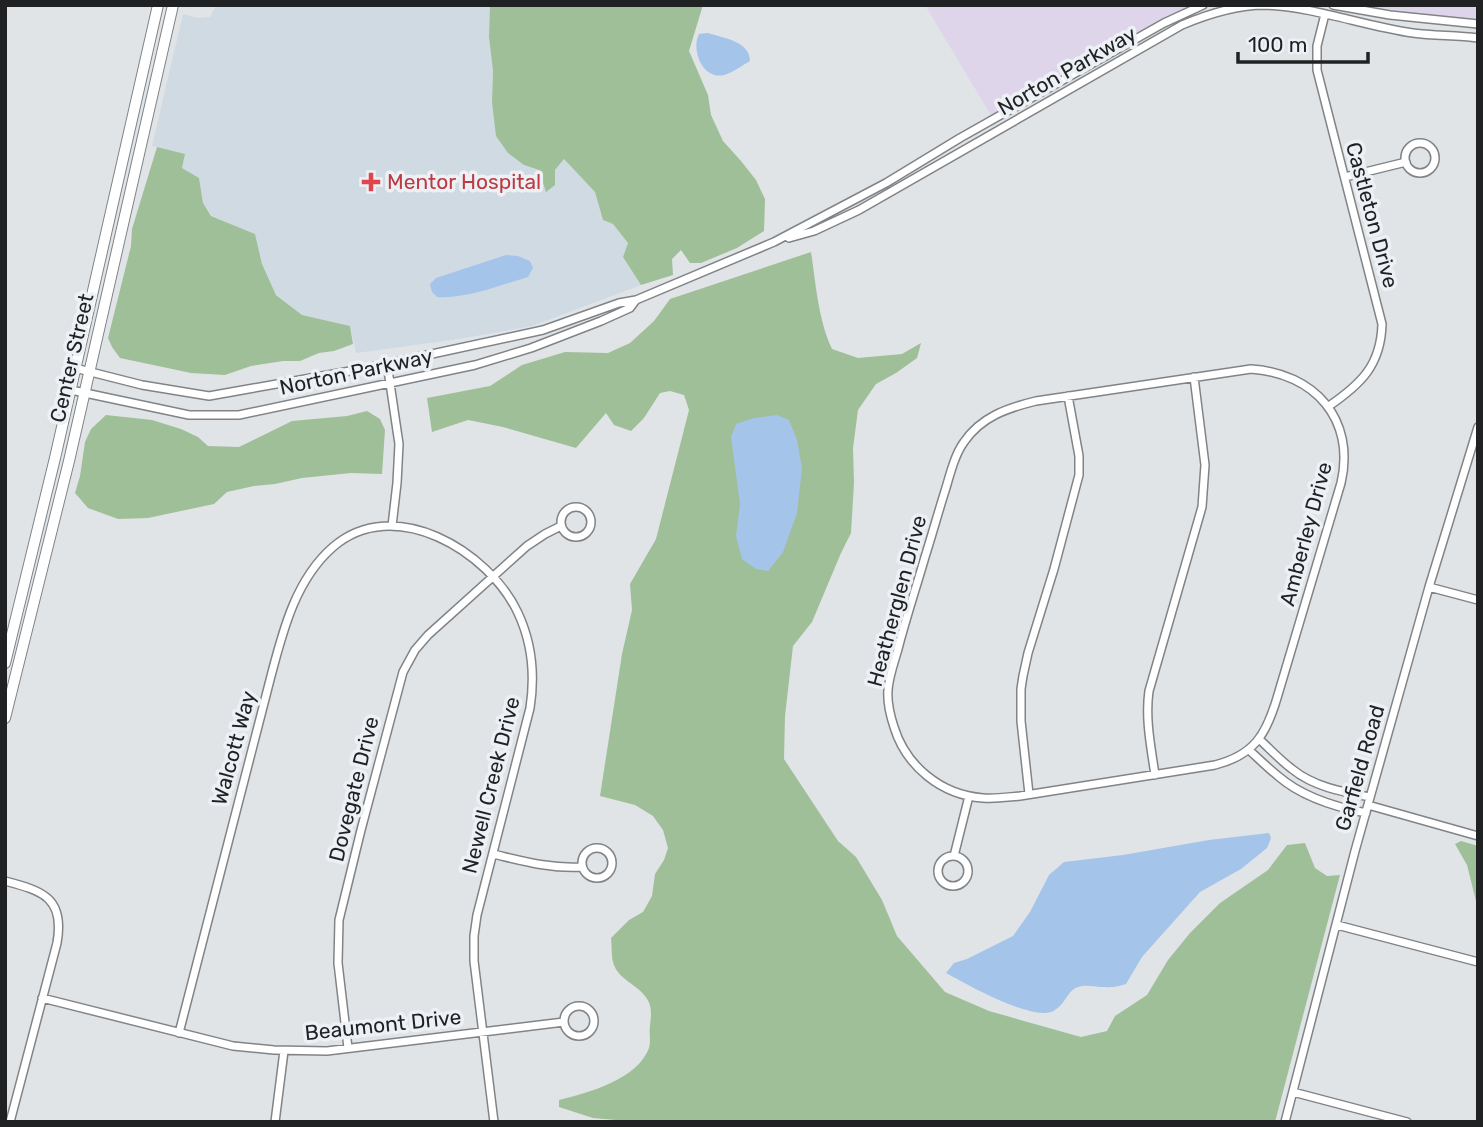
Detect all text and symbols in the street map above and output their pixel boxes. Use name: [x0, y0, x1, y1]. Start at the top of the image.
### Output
street label: Norton Parkway: [993, 21, 1141, 120]
scale bar: [1238, 21, 1368, 65]
text: 100 m: [1248, 32, 1307, 57]
street label: Castleton Drive: [1341, 139, 1404, 291]
place label: Mentor Hospital: [387, 169, 541, 194]
marker: Mentor Hospital: [361, 172, 381, 192]
street label: Center Street: [45, 291, 99, 425]
street label: Norton Parkway: [277, 343, 435, 400]
street label: Amberley Drive: [1274, 459, 1337, 609]
street label: Heatherglen Drive: [862, 512, 931, 689]
street label: Walcott Way: [206, 688, 261, 808]
street label: Newell Creek Drive: [456, 694, 525, 876]
street label: Garfield Road: [1330, 702, 1389, 834]
street label: Dovegate Drive: [323, 714, 384, 864]
street label: Beaumont Drive: [303, 1004, 462, 1045]

